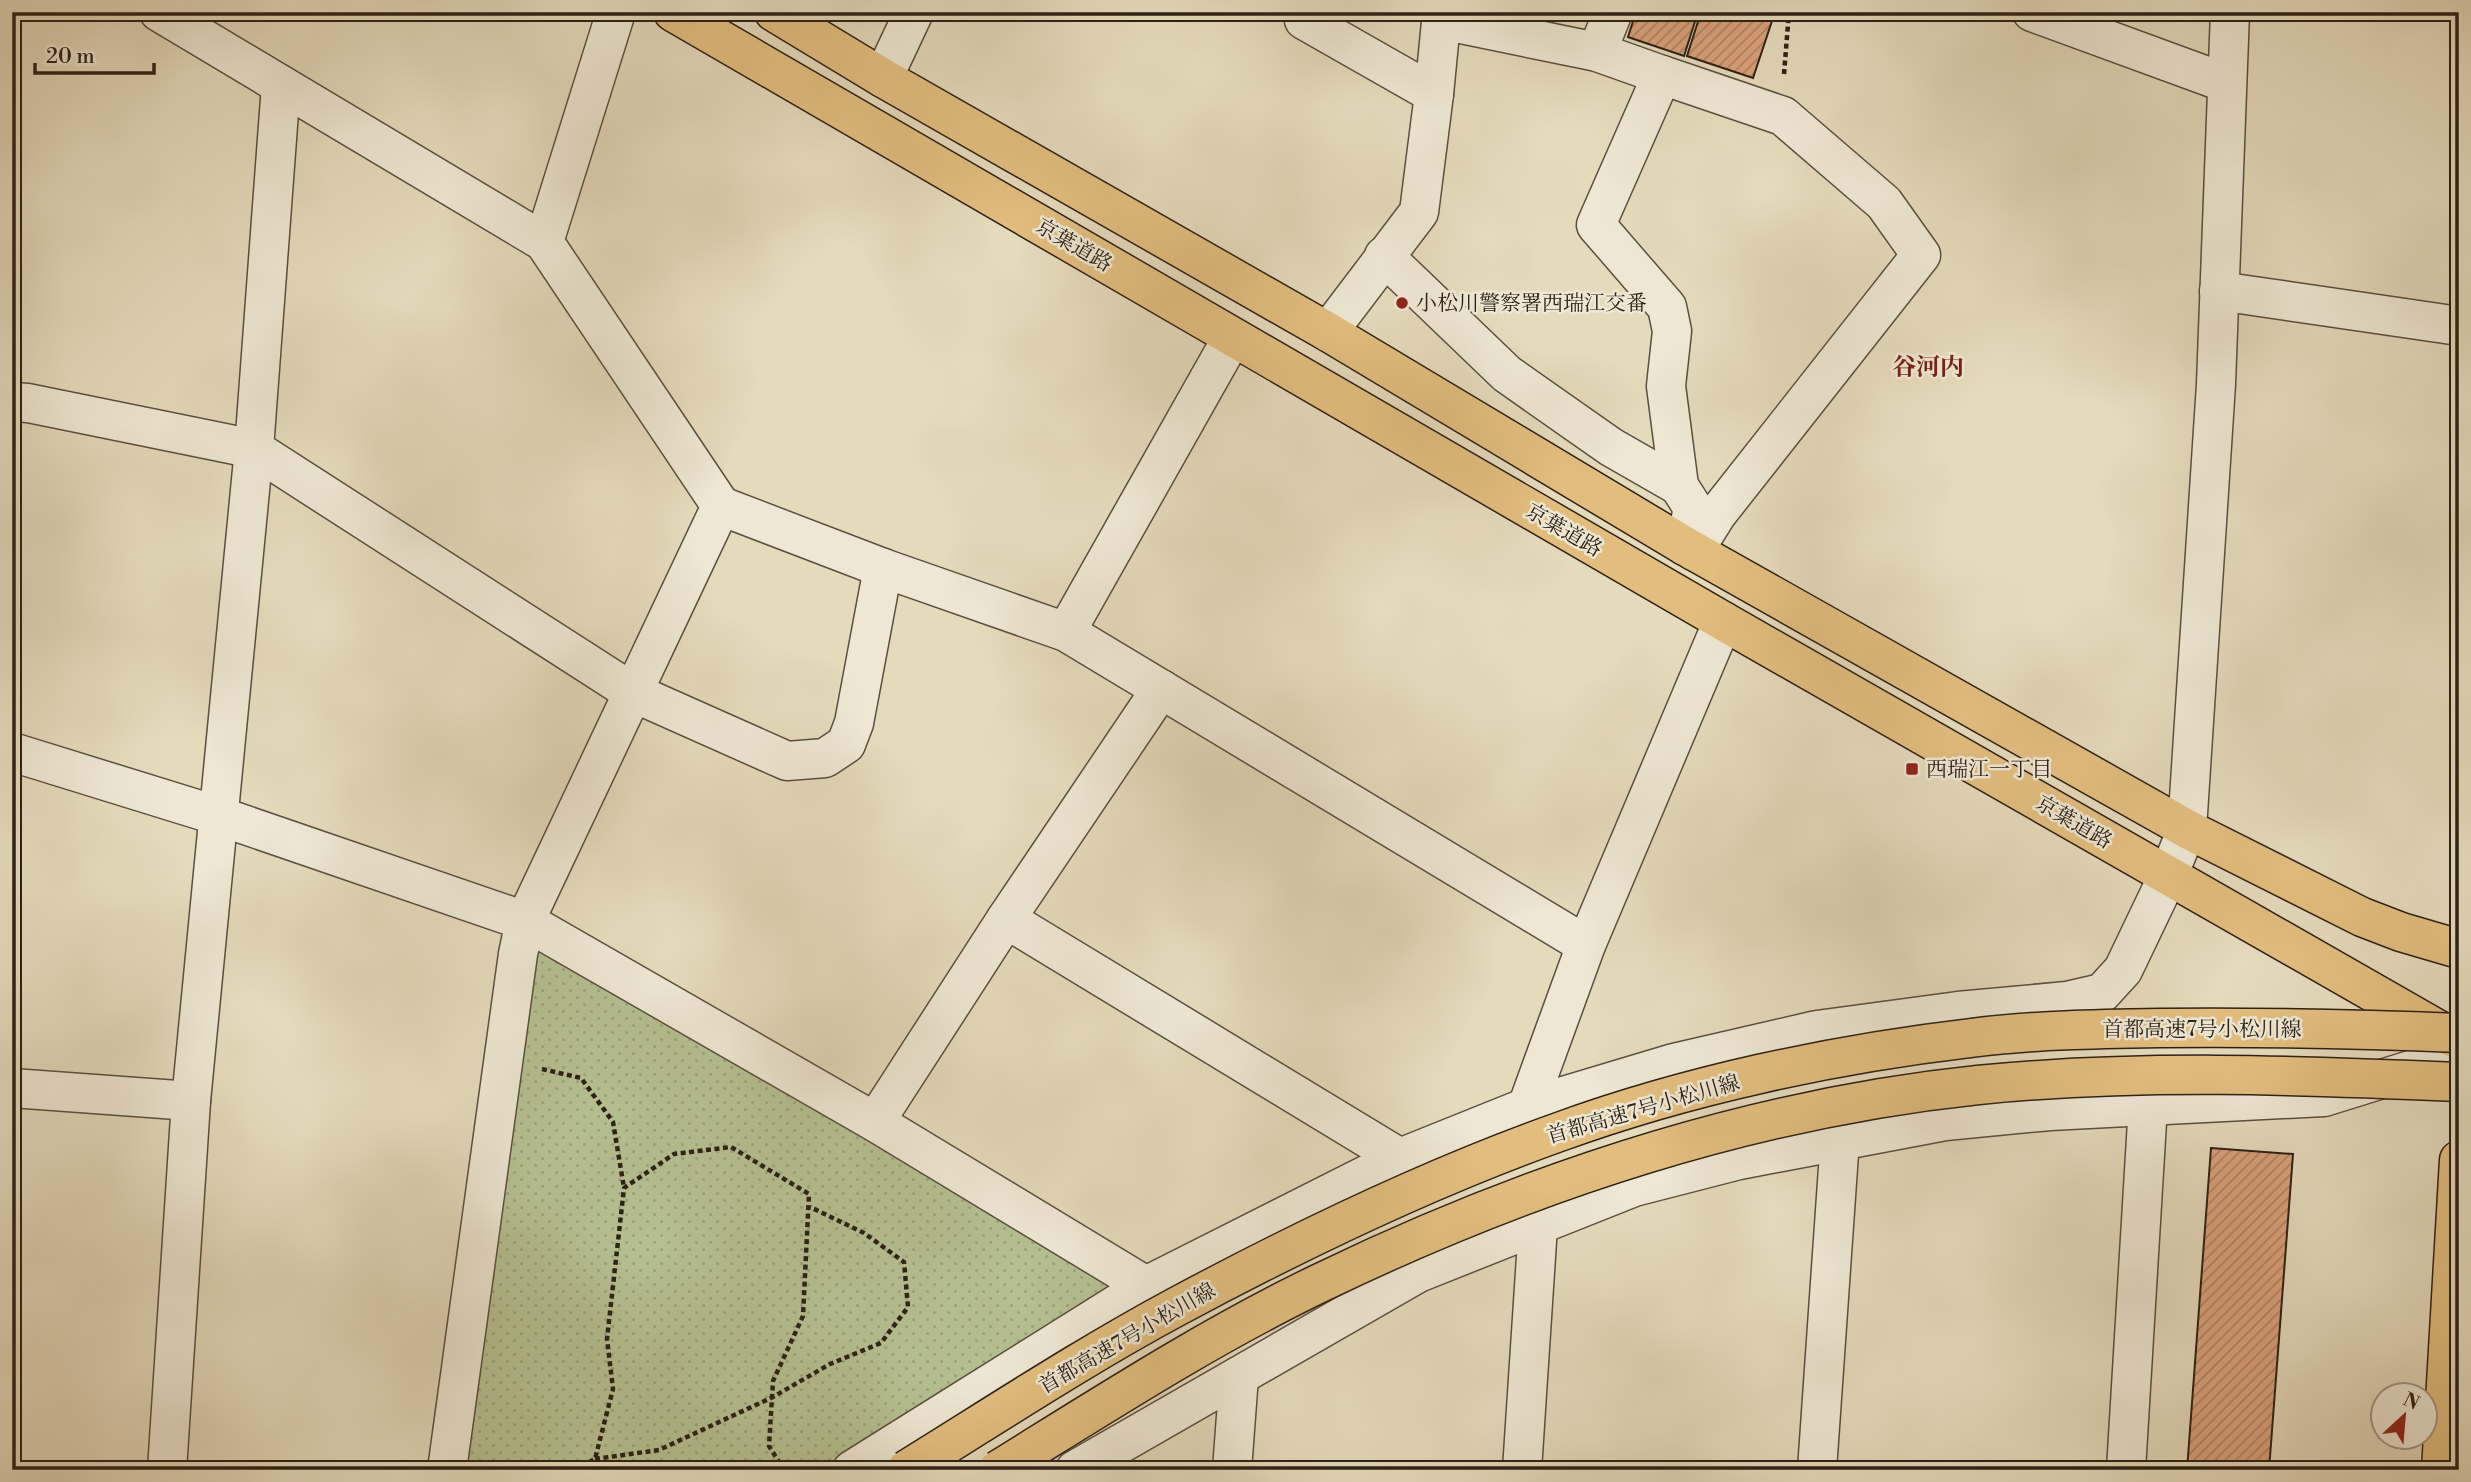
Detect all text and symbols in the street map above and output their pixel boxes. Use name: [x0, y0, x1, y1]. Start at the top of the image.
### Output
scale bar: [35, 32, 154, 76]
text: 20 m: [46, 44, 95, 70]
street label: 京葉道路: [1031, 214, 1116, 278]
place label: 小松川警察署西瑞江交番: [1416, 291, 1647, 317]
marker: 小松川警察署西瑞江交番: [1394, 295, 1410, 311]
district label: 谷河内: [1892, 353, 1964, 383]
street label: 京葉道路: [1521, 499, 1606, 563]
place label: 西瑞江一丁目: [1926, 757, 2052, 783]
marker: 西瑞江一丁目: [1904, 761, 1920, 777]
street label: 京葉道路: [2031, 791, 2116, 855]
street label: 首都高速7号小松川線: [2102, 1017, 2302, 1043]
street label: 首都高速7号小松川線: [1544, 1070, 1743, 1150]
street label: 首都高速7号小松川線: [1035, 1278, 1220, 1400]
north arrow: [2370, 1380, 2440, 1450]
text: N: [2399, 1388, 2423, 1416]

